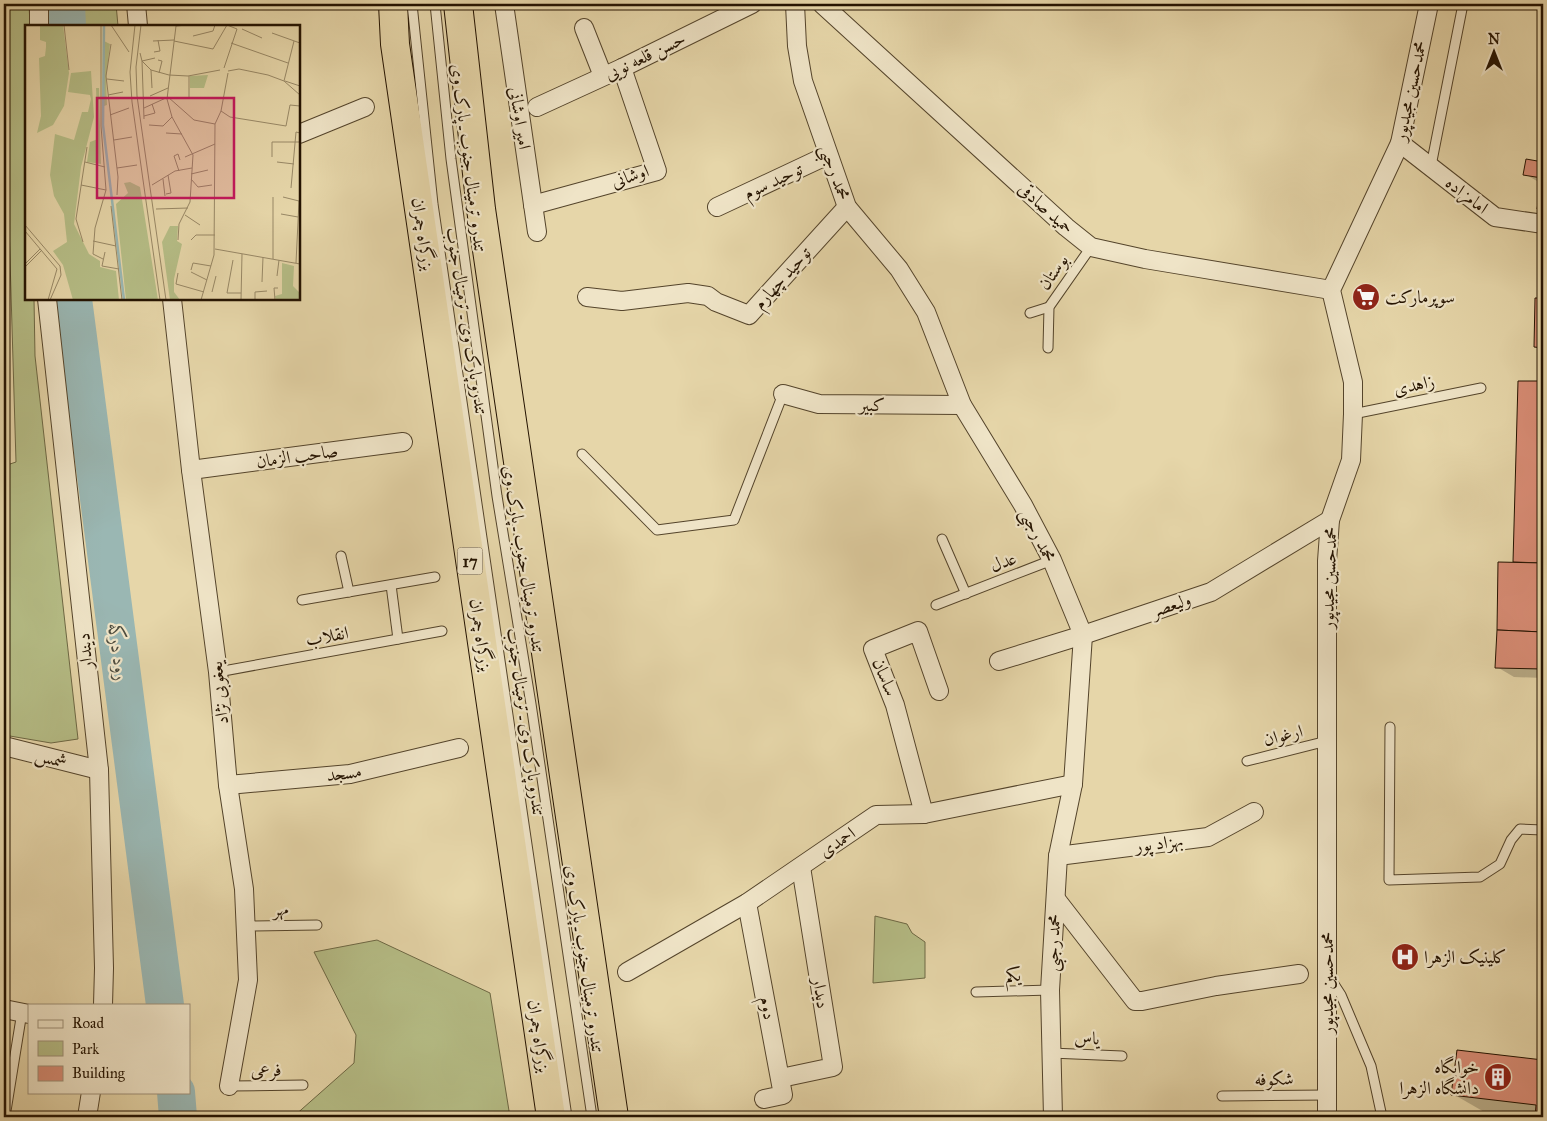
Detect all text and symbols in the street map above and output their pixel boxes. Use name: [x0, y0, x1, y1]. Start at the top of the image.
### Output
inset map: [25, 25, 300, 300]
street label: حسن قلعه نویی: [601, 27, 690, 86]
north arrow: [1470, 28, 1520, 78]
text: N: [1488, 31, 1500, 48]
street label: محمدحسین مجیدپور: [1388, 39, 1433, 145]
street label: تندرو ترمینال جنوب ـ پارک وی: [445, 62, 491, 254]
street label: امیر اوشانی: [504, 85, 536, 151]
street label: محمد رجبی: [811, 141, 855, 204]
street label: توحید سوم: [740, 158, 809, 209]
street label: اوشانی: [608, 159, 652, 193]
street label: امامزاده: [1440, 171, 1493, 220]
street label: حمید صادقی: [1014, 177, 1078, 239]
street label: بزرگراه چمران: [406, 196, 440, 272]
street label: تندرو پارک وی ـ ترمینال جنوب: [439, 226, 493, 417]
street label: توحید چهارم: [748, 242, 820, 317]
street label: بوستان: [1033, 250, 1073, 294]
supermarket icon: سوپرمارکت: [1351, 282, 1381, 312]
place label: سوپرمارکت: [1385, 286, 1455, 308]
street label: زاهدی: [1391, 370, 1437, 400]
street label: کبیر: [857, 394, 885, 416]
street label: صاحب الزمان: [255, 439, 340, 474]
street label: تندرو ترمینال جنوب ـ پارک وی: [496, 464, 550, 655]
street label: محمد رجبی: [1012, 504, 1061, 567]
street label: محمدحسین مجیدپور: [1316, 527, 1344, 631]
street label: عدل: [987, 547, 1019, 577]
road number: 17: [458, 548, 482, 574]
street label: ولیعصر: [1146, 588, 1194, 624]
street label: بزرگراه چمران: [464, 597, 498, 673]
street label: انقلاب: [304, 621, 350, 651]
water label: رود درکه: [104, 622, 133, 682]
street label: تندرو پارک وی ـ ترمینال جنوب: [500, 626, 550, 818]
street label: دیندار: [72, 632, 99, 672]
street label: ساسان: [867, 655, 903, 699]
street label: یعغوبی نژاد: [205, 659, 235, 726]
street label: ارغوان: [1261, 719, 1305, 751]
street label: شمس: [33, 743, 69, 774]
street label: مسجد: [325, 760, 363, 786]
street label: احمدی: [815, 822, 860, 862]
street label: بهزاد پور: [1132, 829, 1185, 859]
street label: تندرو ترمینال جنوب ـ پارک وی: [559, 863, 609, 1055]
street label: مهر: [271, 898, 289, 921]
street label: محمد رجبی: [1041, 914, 1069, 973]
street label: محمدحسین مجیدپور: [1316, 932, 1340, 1036]
hospital icon: کلینیک الزهرا: [1390, 942, 1420, 972]
place label: کلینیک الزهرا: [1424, 946, 1507, 969]
street label: یکم: [1005, 964, 1023, 992]
street label: دیدار: [807, 974, 834, 1010]
street label: دوم: [750, 994, 781, 1023]
street label: بزرگراه چمران: [522, 998, 556, 1074]
legend: [28, 1004, 190, 1094]
text: Road: [72, 1014, 104, 1032]
street label: یاس: [1074, 1027, 1102, 1049]
text: Park: [72, 1040, 99, 1058]
place label: خوابگاه دانشگاه الزهرا: [1400, 1055, 1479, 1100]
street label: فرعی: [250, 1059, 282, 1082]
building icon: خوابگاه دانشگاه الزهرا: [1483, 1062, 1513, 1092]
text: Building: [72, 1064, 126, 1082]
street label: شکوفه: [1254, 1068, 1294, 1090]

